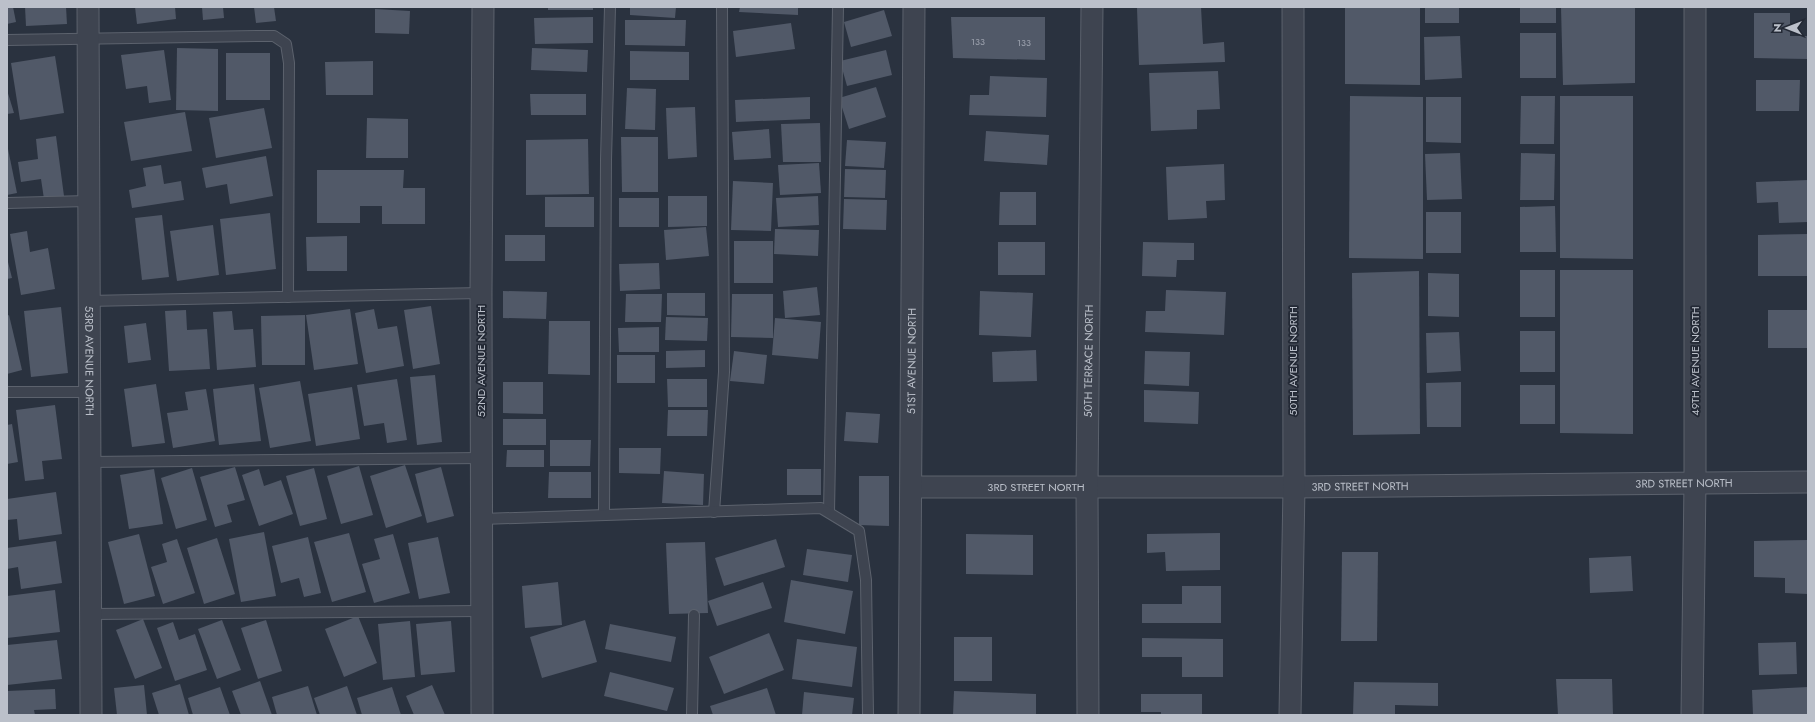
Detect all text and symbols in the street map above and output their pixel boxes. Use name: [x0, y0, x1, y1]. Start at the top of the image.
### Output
north arrow: [1767, 8, 1807, 48]
text: N: [1769, 24, 1785, 32]
house number: 133: [971, 35, 985, 48]
house number: 133: [1017, 36, 1031, 49]
street label: 50TH TERRACE NORTH: [1080, 304, 1097, 418]
street label: 52ND AVENUE NORTH: [473, 305, 489, 417]
street label: 53RD AVENUE NORTH: [81, 306, 98, 416]
street label: 50TH AVENUE NORTH: [1285, 306, 1301, 416]
street label: 49TH AVENUE NORTH: [1687, 306, 1703, 416]
street label: 51ST AVENUE NORTH: [903, 308, 920, 414]
street label: 3RD STREET NORTH: [1635, 475, 1733, 492]
street label: 3RD STREET NORTH: [1311, 478, 1409, 495]
street label: 3RD STREET NORTH: [987, 479, 1085, 495]

